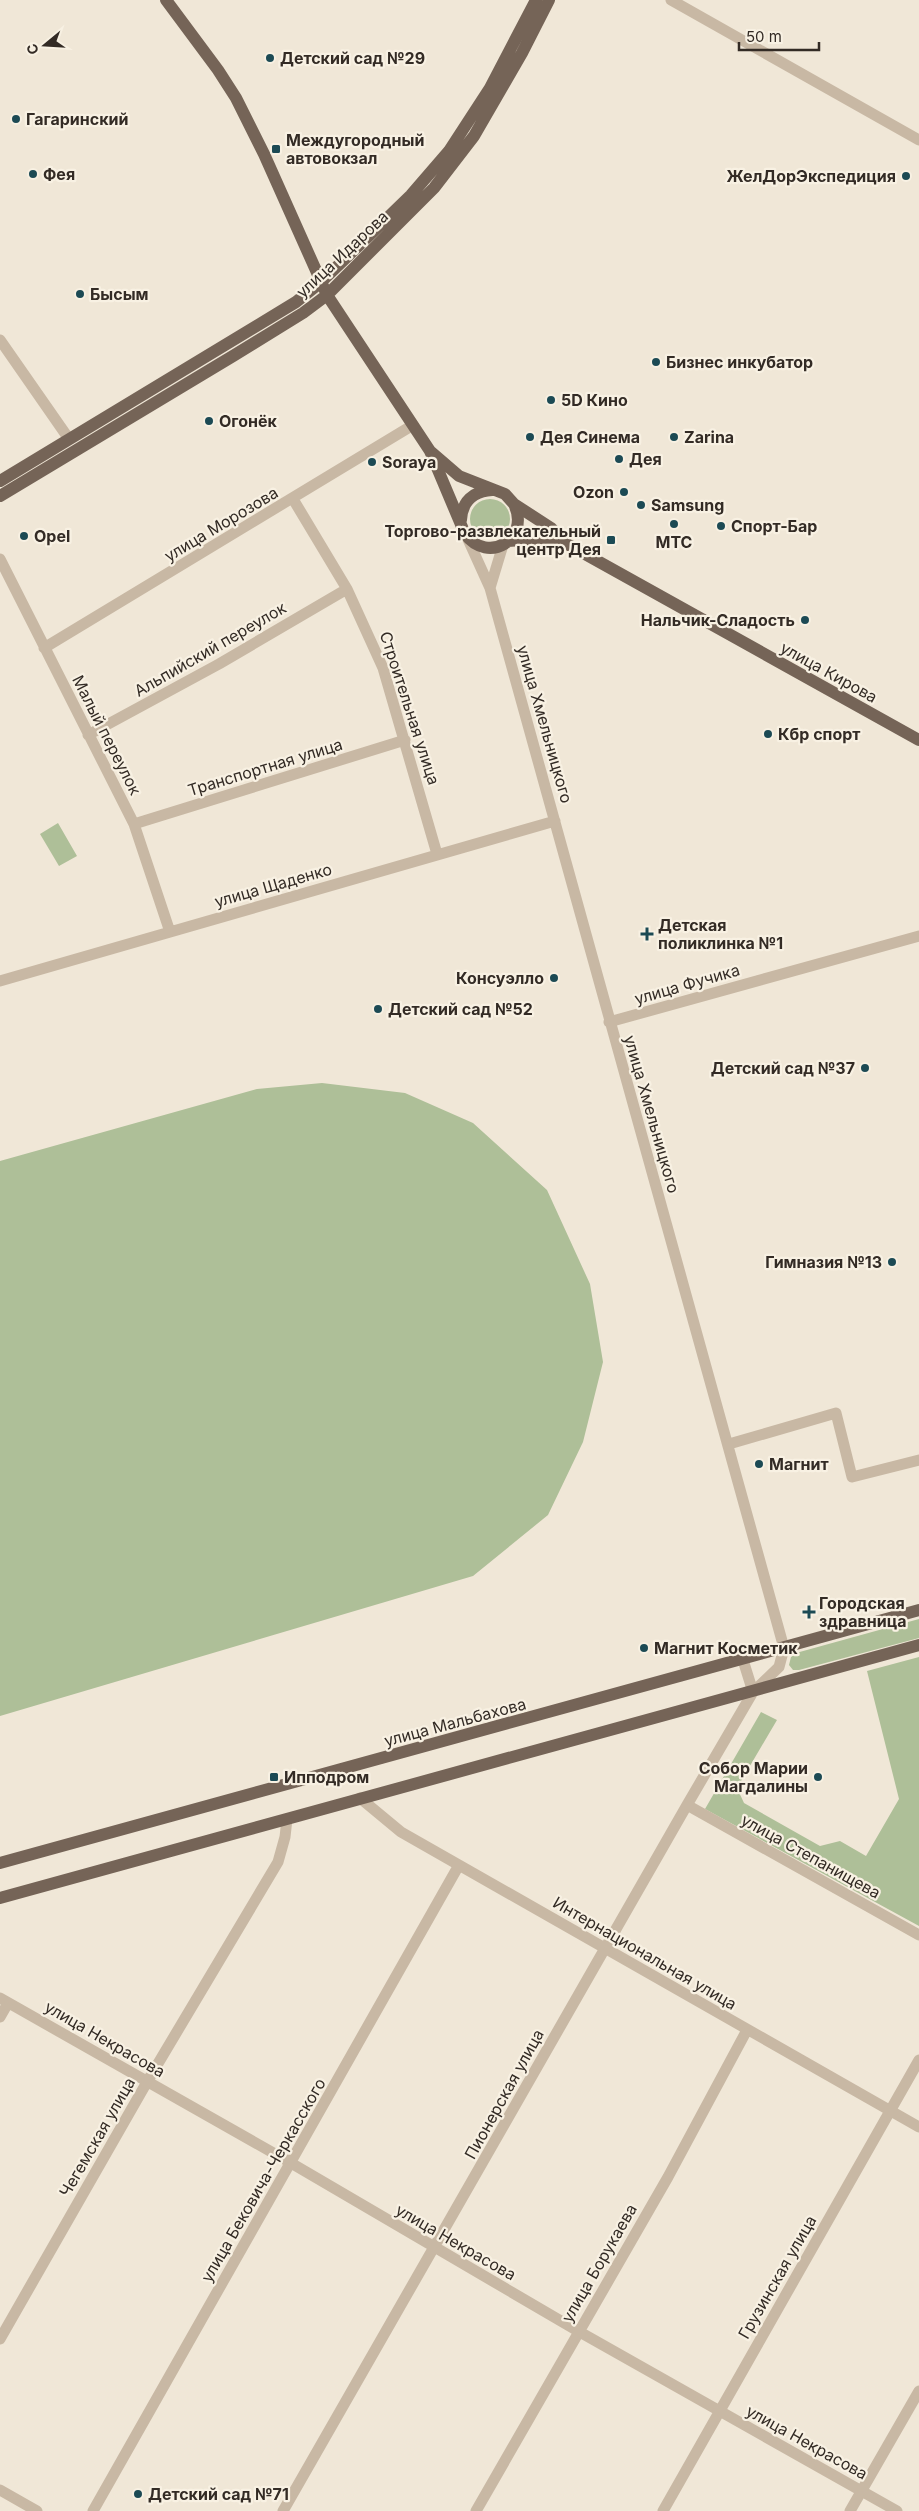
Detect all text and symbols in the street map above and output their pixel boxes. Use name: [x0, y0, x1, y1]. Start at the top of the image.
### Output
north arrow: [20, 20, 70, 70]
scale bar: [739, 20, 819, 52]
text: 50 m: [746, 27, 782, 46]
text: С: [22, 42, 42, 57]
place label: Детский сад №29: [280, 48, 425, 68]
marker: Детский сад №29: [264, 52, 276, 64]
place label: Гагаринский: [26, 109, 128, 129]
marker: Гагаринский: [10, 113, 22, 125]
place label: Междугородный автовокзал: [286, 130, 424, 168]
marker: Междугородный автовокзал: [270, 143, 282, 155]
place label: Фея: [43, 164, 75, 184]
place label: ЖелДорЭкспедиция: [726, 166, 896, 186]
marker: Фея: [27, 168, 39, 180]
marker: ЖелДорЭкспедиция: [900, 170, 912, 182]
street label: улица Идарова: [292, 206, 392, 302]
place label: Бысым: [90, 284, 149, 304]
marker: Бысым: [74, 288, 86, 300]
place label: Бизнес инкубатор: [666, 352, 813, 372]
marker: Бизнес инкубатор: [650, 356, 662, 368]
place label: 5D Кино: [561, 390, 628, 410]
marker: 5D Кино: [545, 394, 557, 406]
place label: Огонёк: [219, 411, 277, 431]
marker: Огонёк: [203, 415, 215, 427]
place label: Дея Синема: [540, 427, 640, 447]
place label: Zarina: [684, 427, 734, 447]
marker: Дея Синема: [524, 431, 536, 443]
marker: Zarina: [668, 431, 680, 443]
place label: Дея: [629, 449, 662, 469]
place label: Soraya: [382, 452, 436, 472]
marker: Дея: [613, 453, 625, 465]
marker: Soraya: [366, 456, 378, 468]
street label: улица Морозова: [161, 482, 281, 566]
place label: Ozon: [573, 482, 614, 502]
marker: Ozon: [618, 486, 630, 498]
place label: Samsung: [651, 495, 724, 515]
marker: Samsung: [635, 499, 647, 511]
place label: Спорт-Бар: [731, 516, 817, 536]
marker: МТС: [668, 518, 680, 530]
marker: Спорт-Бар: [715, 520, 727, 532]
place label: Торгово-развлекательный центр Дея: [384, 521, 601, 559]
place label: Opel: [34, 526, 70, 546]
marker: Opel: [18, 530, 30, 542]
place label: МТС: [656, 532, 693, 552]
marker: Торгово-развлекательный центр Дея: [605, 534, 617, 546]
street label: Альпийский переулок: [131, 597, 290, 701]
place label: Нальчик-Сладость: [641, 610, 795, 630]
marker: Нальчик-Сладость: [799, 614, 811, 626]
street label: Строительная улица: [376, 629, 444, 787]
street label: улица Кирова: [777, 637, 881, 707]
street label: улица Хмельницкого: [513, 643, 577, 805]
street label: Малый переулок: [68, 672, 146, 798]
place label: Кбр спорт: [778, 724, 860, 744]
marker: Кбр спорт: [762, 728, 774, 740]
street label: Транспортная улица: [185, 734, 345, 800]
street label: улица Щаденко: [212, 859, 334, 911]
place label: Детская поликлинка №1: [658, 915, 783, 953]
marker: Детская поликлинка №1: [640, 927, 654, 941]
street label: улица Фучика: [632, 959, 742, 1009]
place label: Консуэлло: [456, 968, 544, 988]
marker: Консуэлло: [548, 972, 560, 984]
place label: Детский сад №52: [388, 999, 533, 1019]
marker: Детский сад №52: [372, 1003, 384, 1015]
street label: улица Хмельницкого: [620, 1033, 684, 1195]
place label: Детский сад №37: [711, 1058, 855, 1078]
marker: Детский сад №37: [859, 1062, 871, 1074]
place label: Гимназия №13: [765, 1252, 882, 1272]
marker: Гимназия №13: [886, 1256, 898, 1268]
place label: Магнит: [769, 1454, 829, 1474]
marker: Магнит: [753, 1458, 765, 1470]
place label: Городская здравница: [819, 1593, 906, 1631]
marker: Городская здравница: [803, 1606, 815, 1618]
place label: Магнит Косметик: [654, 1638, 798, 1658]
marker: Магнит Косметик: [638, 1642, 650, 1654]
street label: улица Мальбахова: [382, 1693, 528, 1751]
place label: Собор Марии Магдалины: [699, 1758, 808, 1796]
place label: Ипподром: [284, 1767, 369, 1787]
marker: Ипподром: [268, 1771, 280, 1783]
marker: Собор Марии Магдалины: [812, 1771, 824, 1783]
street label: улица Степанищева: [738, 1809, 884, 1903]
street label: Интернациональная улица: [550, 1892, 740, 2014]
street label: улица Некрасова: [41, 1996, 169, 2082]
street label: Пионерская улица: [460, 2026, 548, 2162]
street label: Чегемская улица: [55, 2074, 139, 2200]
street label: улица Бековича-Черкасского: [196, 2074, 330, 2286]
street label: улица Некрасова: [392, 2199, 520, 2285]
street label: улица Борукаева: [557, 2200, 641, 2326]
street label: Грузинская улица: [734, 2212, 820, 2342]
street label: улица Некрасова: [743, 2400, 871, 2484]
place label: Детский сад №71: [148, 2484, 289, 2504]
marker: Детский сад №71: [132, 2488, 144, 2500]

